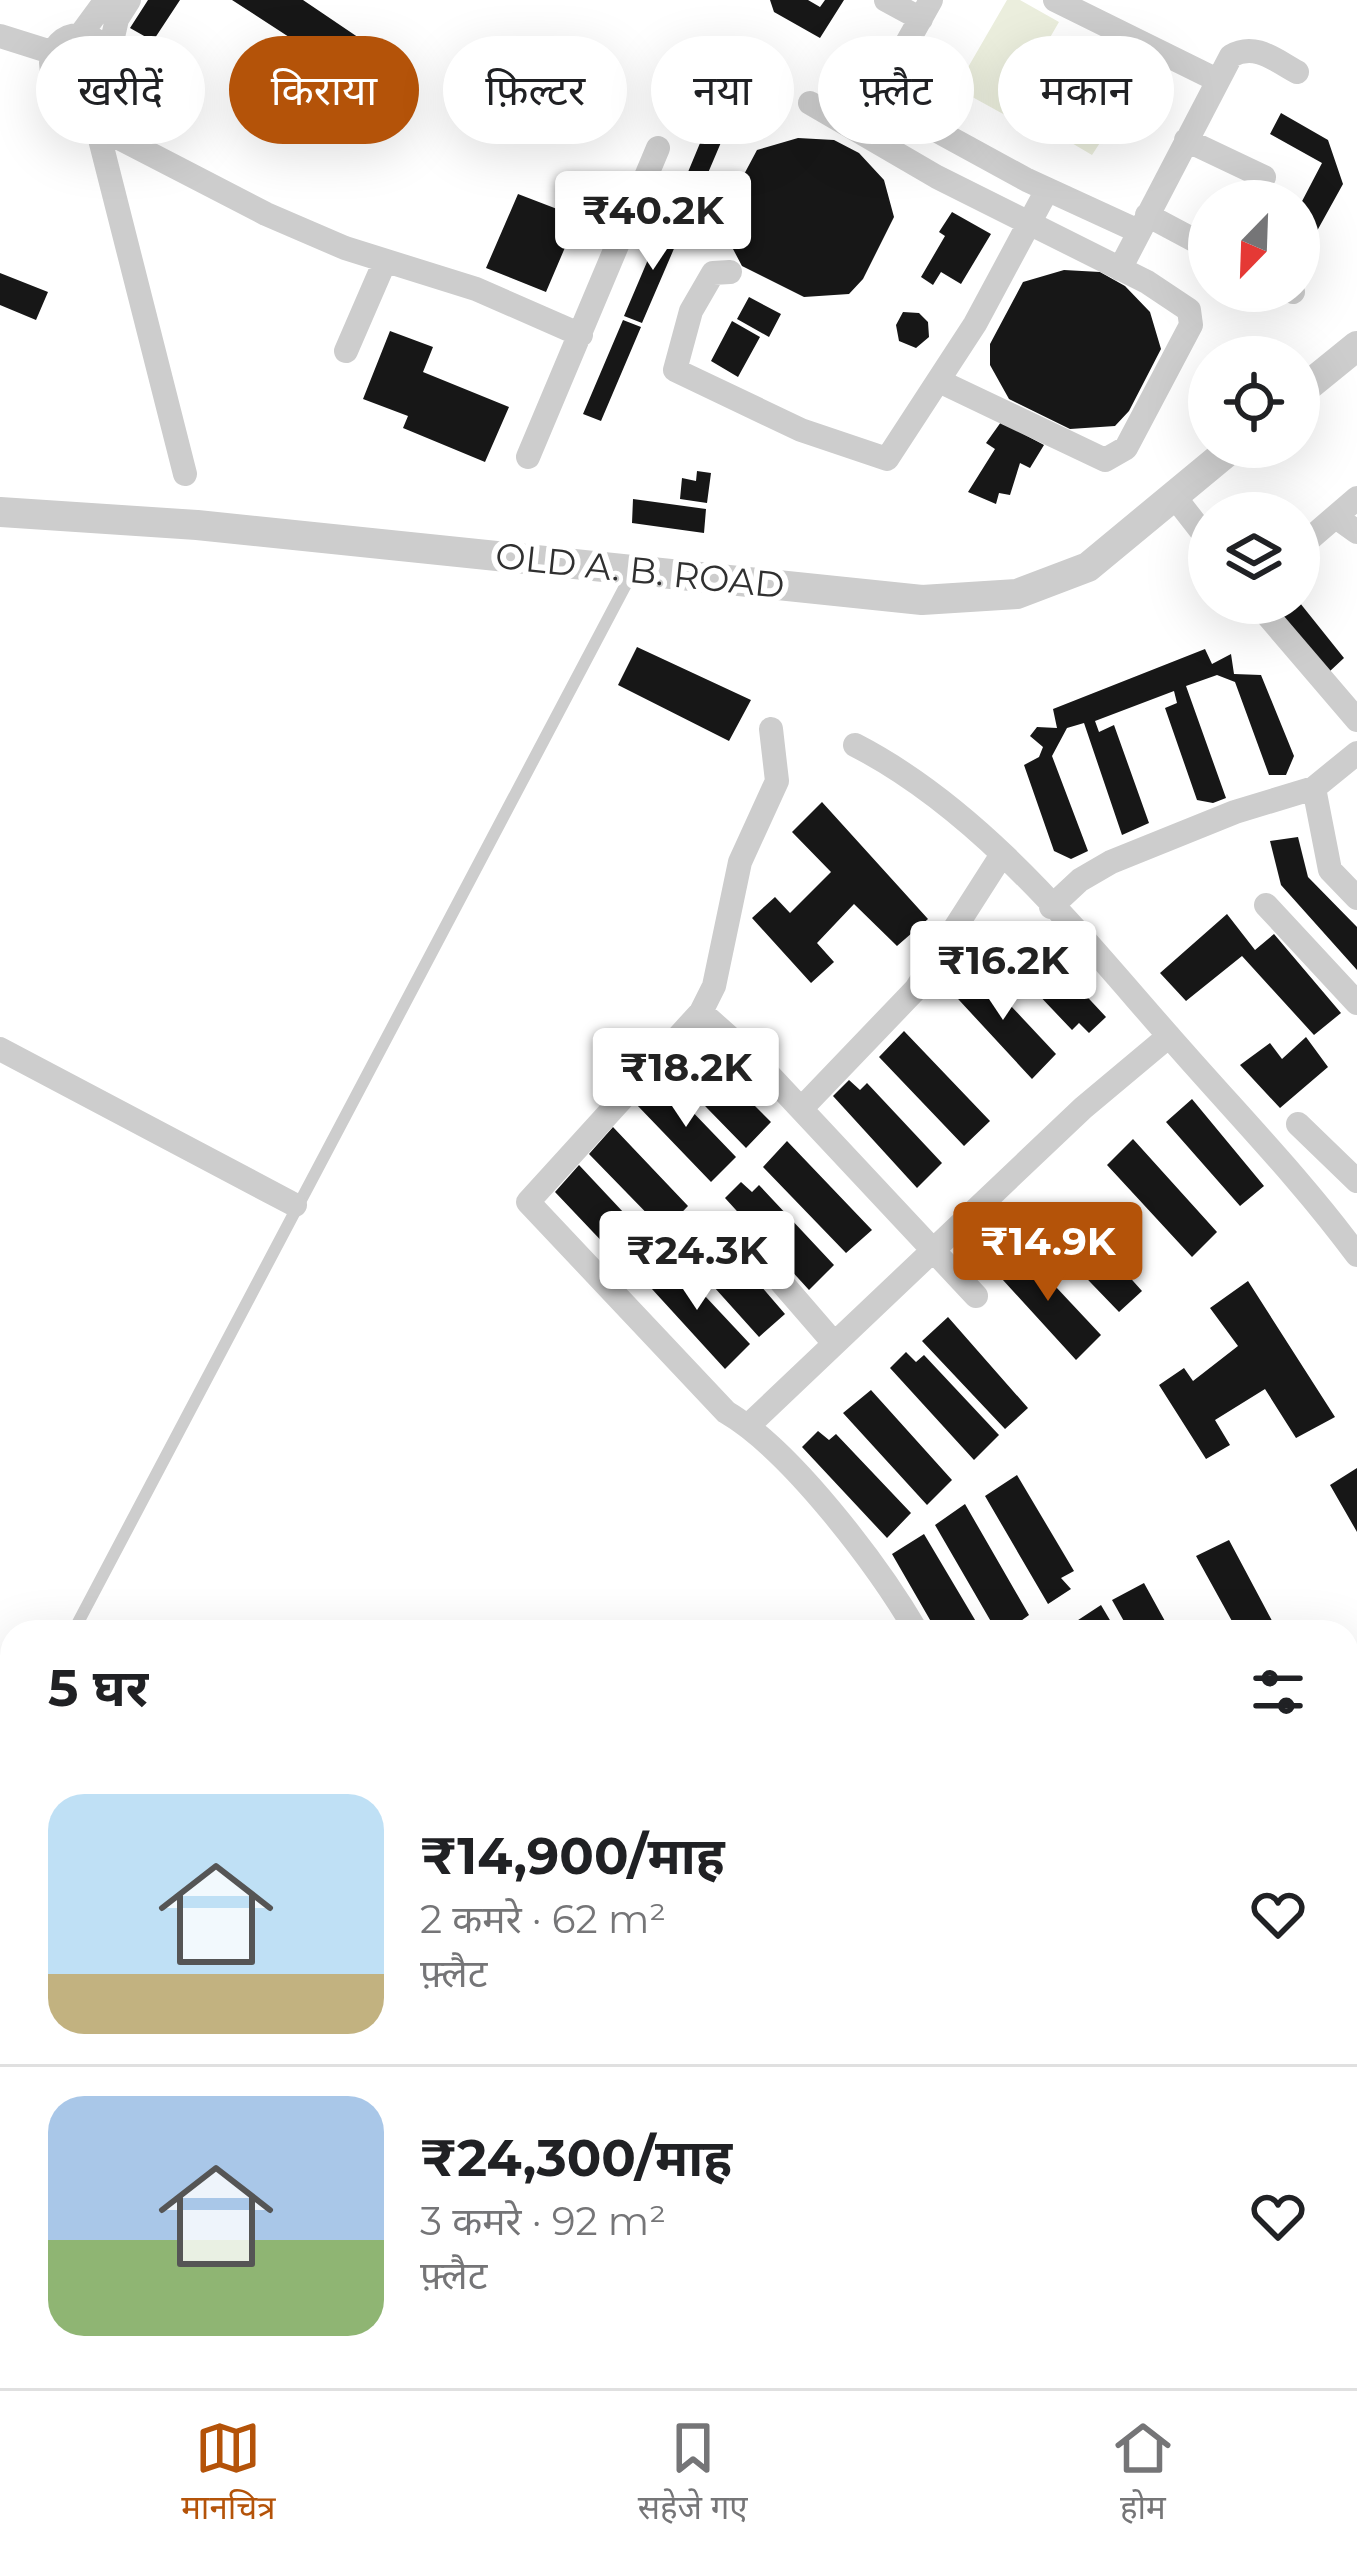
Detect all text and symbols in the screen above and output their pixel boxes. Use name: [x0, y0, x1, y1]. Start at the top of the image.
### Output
chip: खरीदें: [36, 36, 205, 144]
chip: किराया: [229, 36, 419, 144]
chip: फ़िल्टर: [443, 36, 627, 144]
chip: नया: [651, 36, 794, 144]
chip: फ़्लैट: [818, 36, 974, 144]
chip: मकान: [998, 36, 1174, 144]
pin: ₹40.2K: [555, 171, 751, 273]
north arrow: [1188, 180, 1320, 312]
map controls: [1188, 180, 1320, 624]
text: ₹40.2K: [582, 186, 724, 234]
button: locate: [1188, 336, 1320, 468]
button: layers: [1188, 492, 1320, 624]
street label: OLD A. B. ROAD: [493, 533, 787, 607]
pin: ₹16.2K: [905, 921, 1101, 1023]
text: ₹16.2K: [937, 936, 1069, 984]
pin: ₹18.2K: [588, 1028, 784, 1130]
text: ₹18.2K: [620, 1043, 752, 1091]
pin: ₹14.9K: [950, 1202, 1146, 1304]
pin: ₹24.3K: [599, 1211, 795, 1313]
text: ₹14.9K: [980, 1217, 1116, 1265]
text: ₹24.3K: [626, 1226, 768, 1274]
text: 5 घर: [48, 1657, 148, 1719]
icon: filters: [1245, 1659, 1311, 1725]
text: ₹14,900/माह: [420, 1825, 725, 1887]
icon: home: [144, 1842, 288, 1986]
icon: heart: [1245, 1881, 1311, 1947]
text: 2 कमरे · 62 m²: [420, 1895, 666, 1943]
text: फ़्लैट: [420, 1949, 487, 1997]
text: ₹24,300/माह: [420, 2127, 732, 2189]
icon: home: [144, 2144, 288, 2288]
icon: heart: [1245, 2183, 1311, 2249]
text: 3 कमरे · 92 m²: [420, 2197, 666, 2245]
text: फ़्लैट: [420, 2251, 487, 2299]
tab: मानचित्र: [181, 2415, 275, 2532]
tab: सहेजे गए: [638, 2415, 748, 2532]
tab: होम: [1110, 2415, 1176, 2532]

